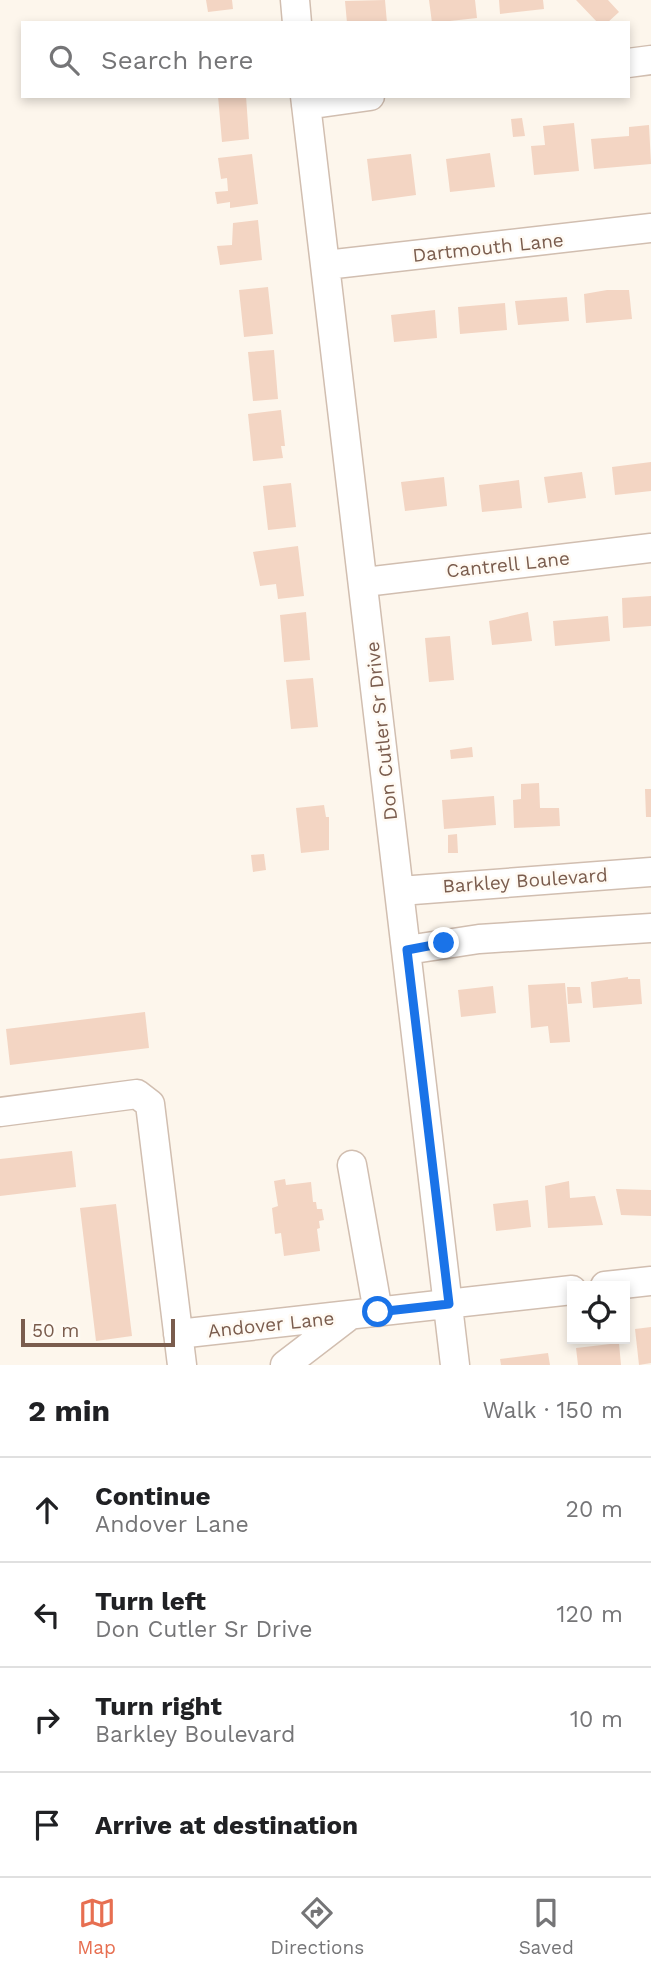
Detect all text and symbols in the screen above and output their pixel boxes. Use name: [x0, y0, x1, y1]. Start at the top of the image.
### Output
search box: [21, 21, 630, 98]
icon: search: [45, 41, 83, 79]
text: Search here: [101, 45, 253, 75]
street label: Dartmouth Lane: [411, 228, 565, 267]
street label: Cantrell Lane: [445, 547, 571, 582]
street label: Don Cutler Sr Drive: [361, 640, 402, 822]
street label: Barkley Boulevard: [442, 863, 608, 898]
route end: [428, 927, 459, 958]
map controls: [567, 1281, 630, 1344]
button: locate: [567, 1281, 630, 1344]
route start: [362, 1296, 393, 1327]
street label: Andover Lane: [207, 1306, 335, 1343]
scale bar: [21, 1316, 175, 1348]
text: 50 m: [32, 1319, 79, 1342]
text: 2 min: [28, 1393, 110, 1428]
text: Walk · 150 m: [482, 1397, 623, 1424]
text: Continue: [95, 1481, 211, 1511]
icon: ahead: [28, 1491, 66, 1529]
text: 20 m: [566, 1496, 623, 1523]
text: Andover Lane: [95, 1511, 249, 1538]
text: Turn left: [95, 1586, 206, 1616]
icon: left: [28, 1596, 66, 1634]
text: 120 m: [557, 1601, 623, 1628]
text: Don Cutler Sr Drive: [95, 1616, 313, 1643]
text: Turn right: [95, 1691, 222, 1721]
icon: right: [28, 1701, 66, 1739]
text: 10 m: [570, 1706, 623, 1733]
text: Barkley Boulevard: [95, 1721, 295, 1748]
icon: arrive: [28, 1806, 66, 1844]
text: Arrive at destination: [95, 1810, 358, 1840]
tab: Map: [77, 1894, 116, 1959]
tab: Directions: [270, 1894, 364, 1959]
tab: Saved: [519, 1894, 574, 1959]

